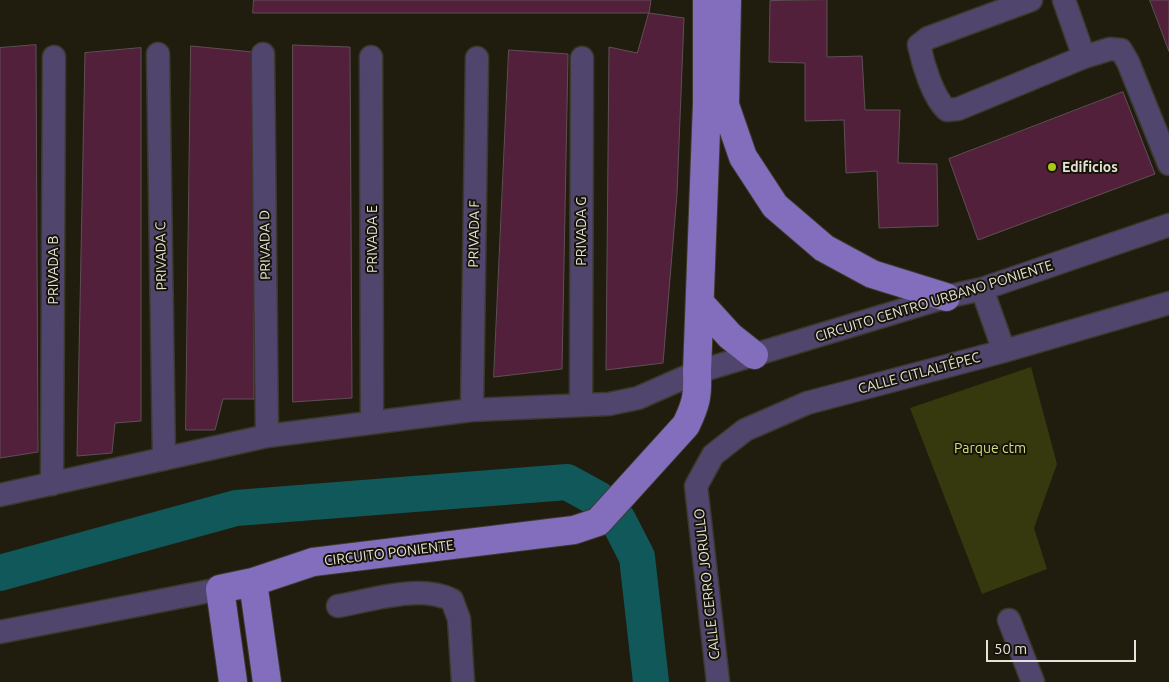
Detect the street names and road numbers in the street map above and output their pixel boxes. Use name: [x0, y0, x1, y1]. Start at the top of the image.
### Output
street label: PRIVADA G: [573, 196, 589, 266]
street label: PRIVADA F: [465, 200, 483, 268]
street label: PRIVADA E: [364, 205, 380, 273]
street label: PRIVADA D: [256, 210, 274, 280]
street label: PRIVADA C: [152, 222, 170, 290]
street label: PRIVADA B: [45, 236, 61, 304]
street label: CIRCUITO CENTRO URBANO PONIENTE: [813, 257, 1055, 345]
street label: CALLE CITLALTÉPEC: [856, 349, 982, 397]
street label: CALLE CERRO JORULLO: [691, 508, 723, 660]
street label: CIRCUITO PONIENTE: [323, 537, 455, 569]

